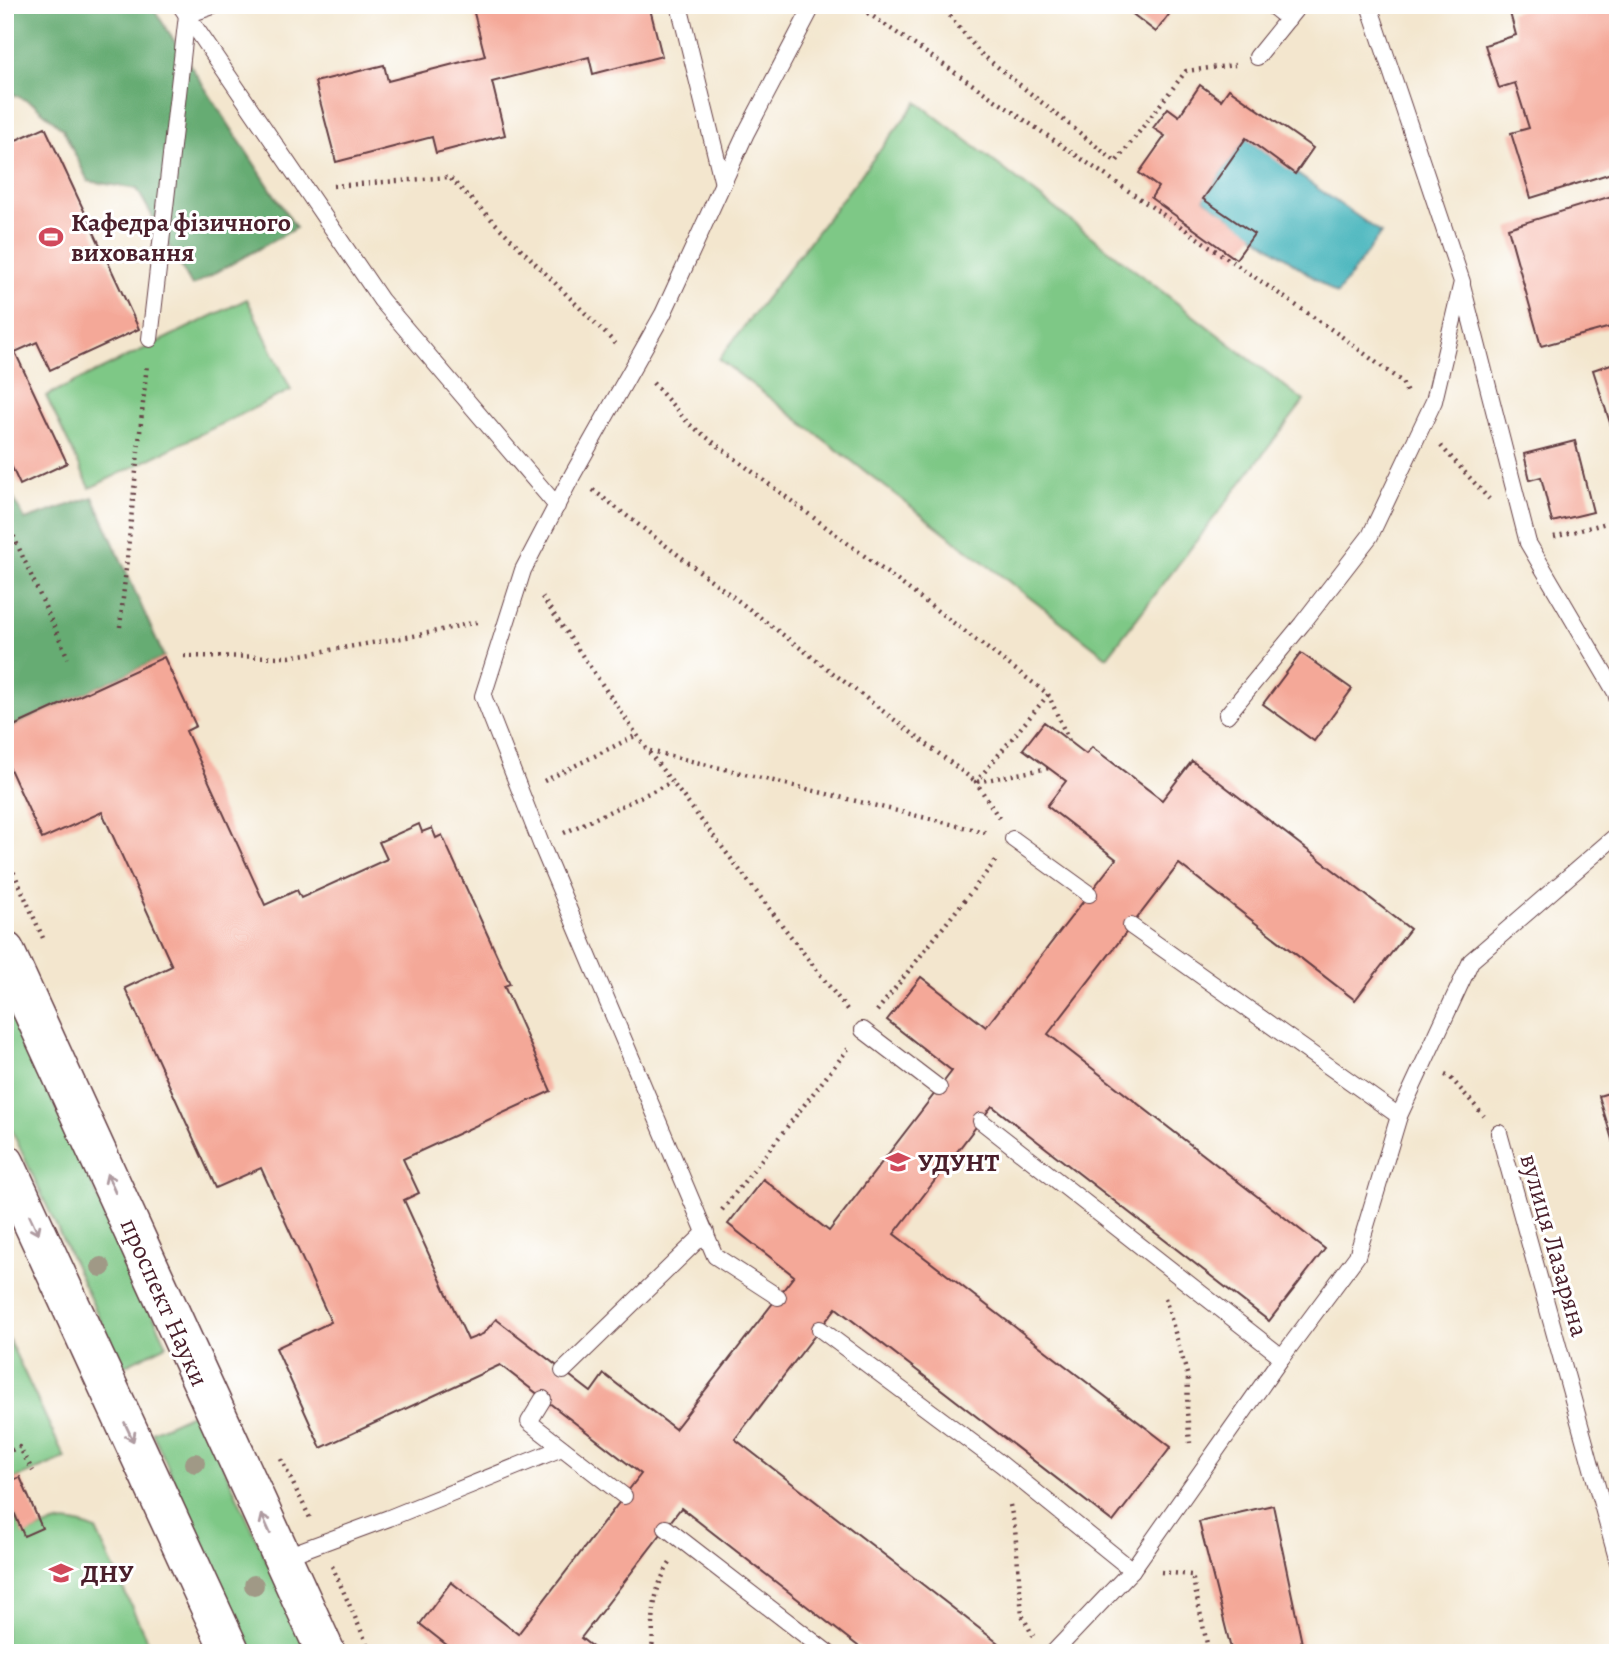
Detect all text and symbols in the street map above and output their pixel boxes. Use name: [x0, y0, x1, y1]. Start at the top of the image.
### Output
place label: Кафедра фізичного виховання: [71, 205, 291, 270]
sports icon: Кафедра фізичного виховання: [37, 223, 65, 251]
place label: УДУНТ: [918, 1145, 999, 1180]
school or university icon: УДУНТ: [884, 1148, 912, 1176]
street label: вулиця Лазаряна: [1512, 1150, 1597, 1341]
one-way arrow: [104, 1173, 117, 1194]
street label: проспект Науки: [112, 1213, 217, 1392]
one-way arrow: [28, 1214, 41, 1235]
one-way arrow: [123, 1420, 136, 1442]
one-way arrow: [259, 1514, 272, 1535]
place label: ДНУ: [81, 1556, 134, 1591]
school or university icon: ДНУ: [47, 1559, 75, 1587]

